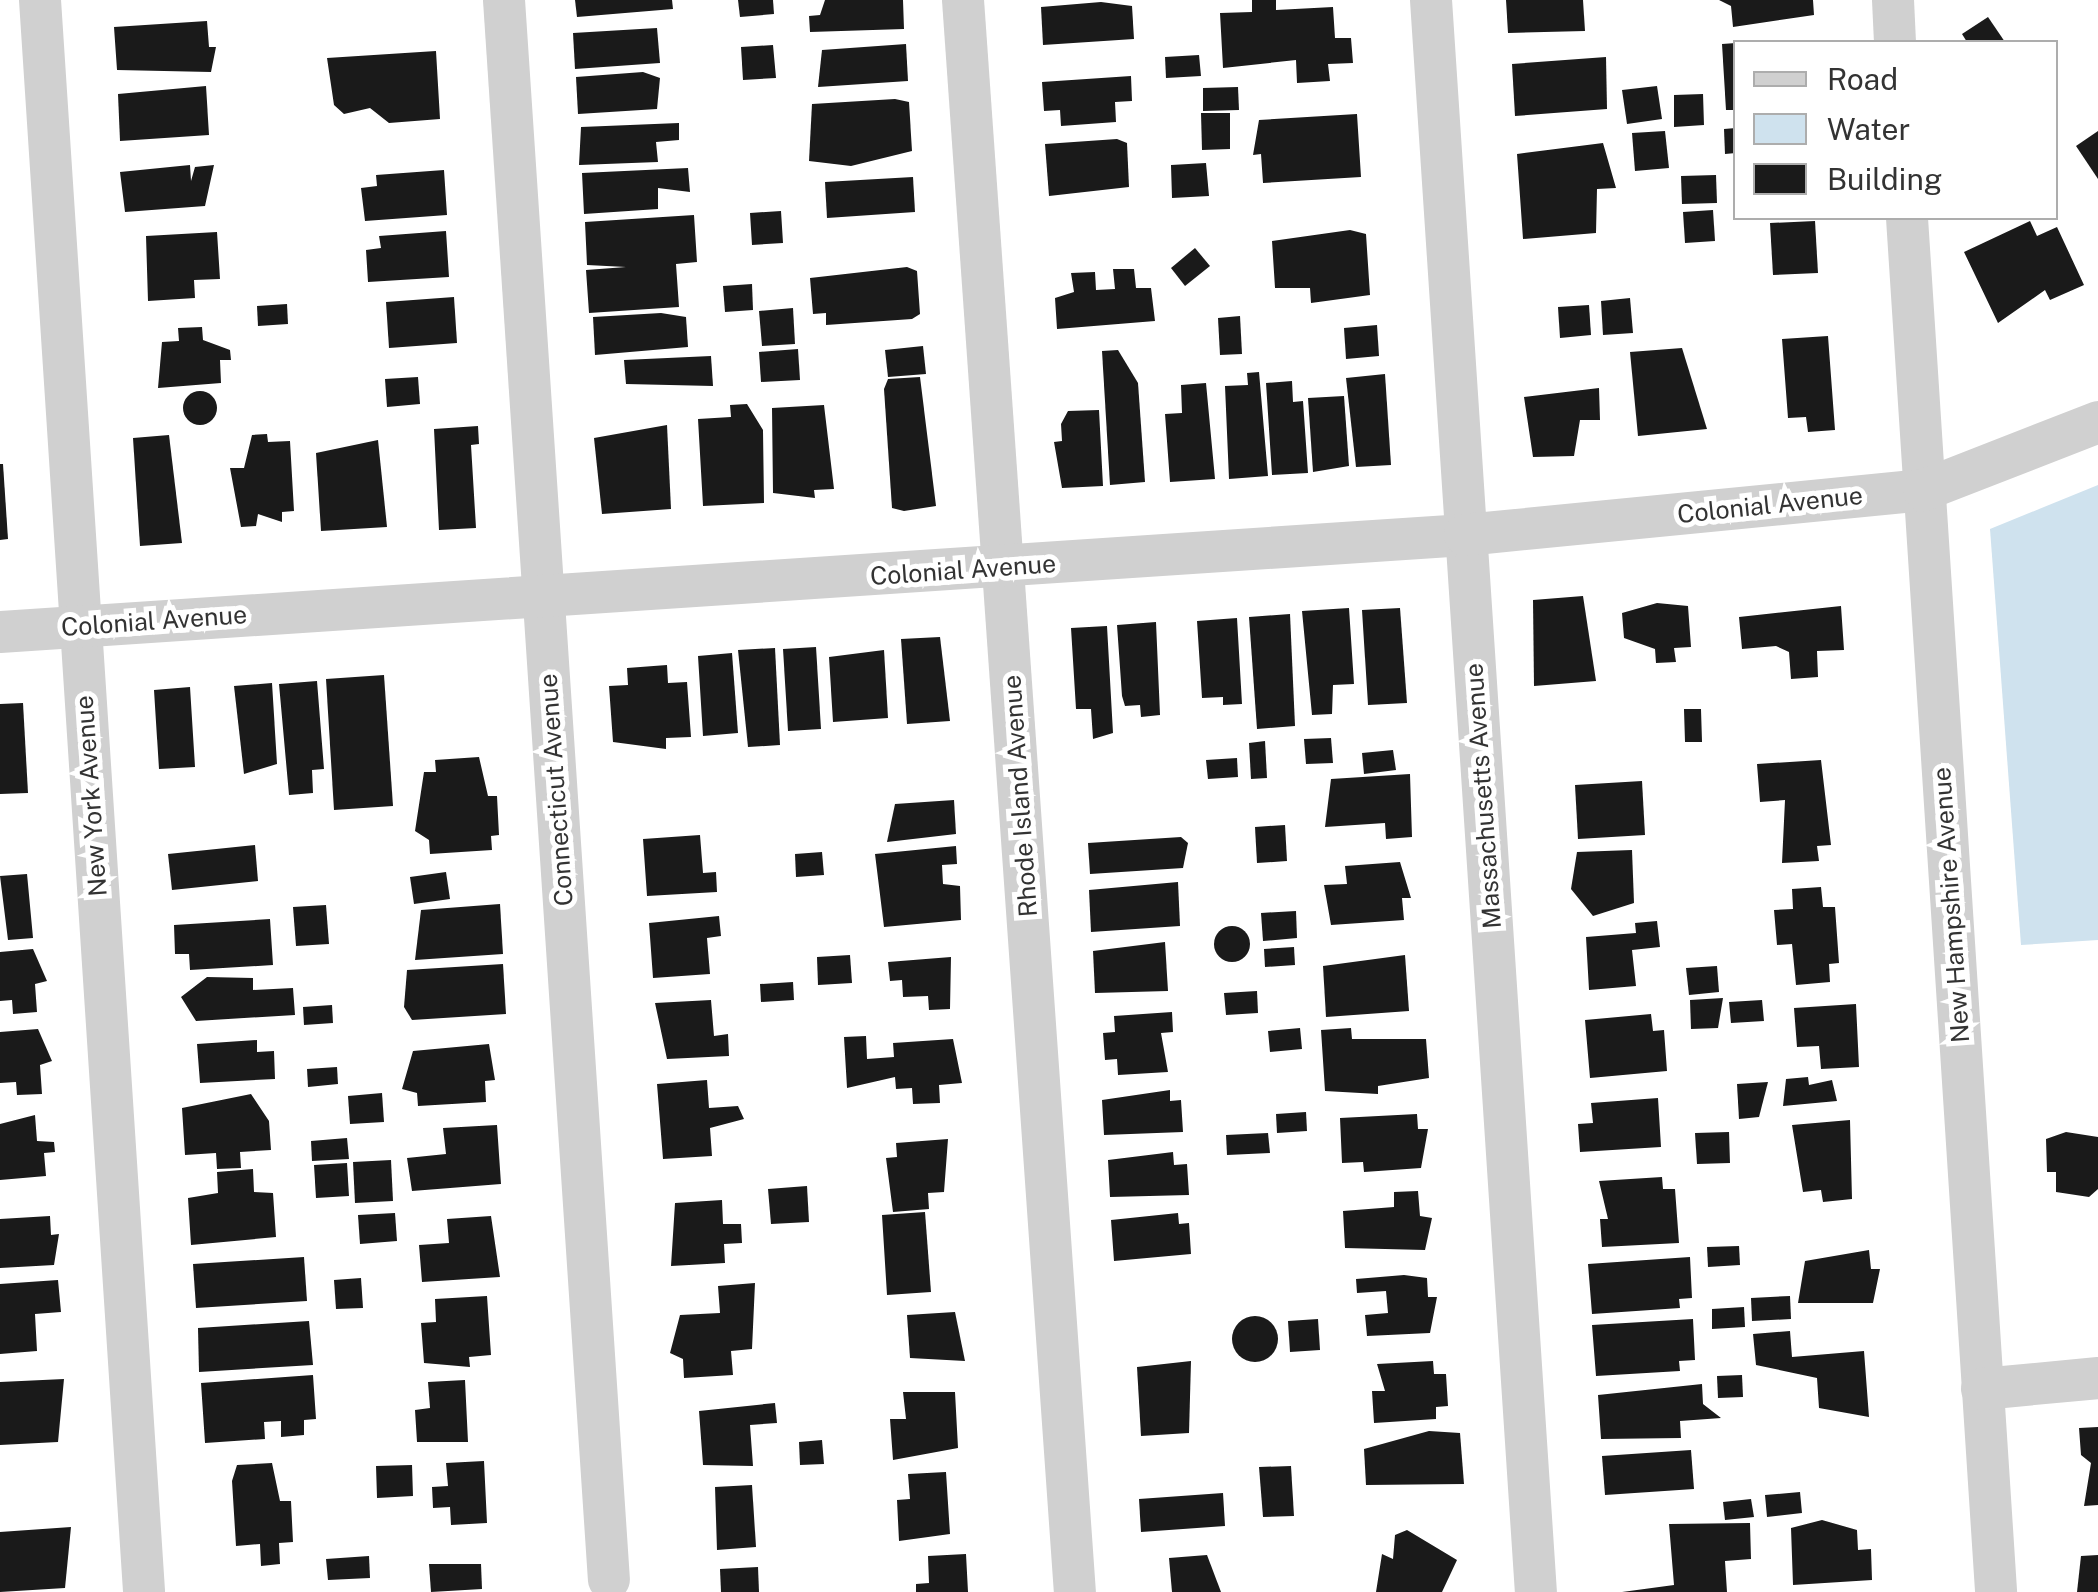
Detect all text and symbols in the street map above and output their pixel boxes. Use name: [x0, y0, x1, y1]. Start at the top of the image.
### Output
legend: [1733, 40, 2058, 220]
text: Road: [1827, 61, 1898, 97]
text: Water: [1827, 111, 1910, 147]
text: Building: [1827, 161, 1942, 197]
street label: Colonial Avenue: [1676, 480, 1864, 530]
street label: Colonial Avenue: [869, 549, 1057, 591]
street label: Colonial Avenue: [60, 600, 248, 642]
street label: Massachusetts Avenue: [1459, 662, 1507, 930]
street label: Connecticut Avenue: [533, 673, 579, 907]
street label: Rhode Island Avenue: [997, 674, 1043, 918]
street label: New York Avenue: [69, 694, 113, 898]
street label: New Hampshire Avenue: [1926, 766, 1976, 1044]

